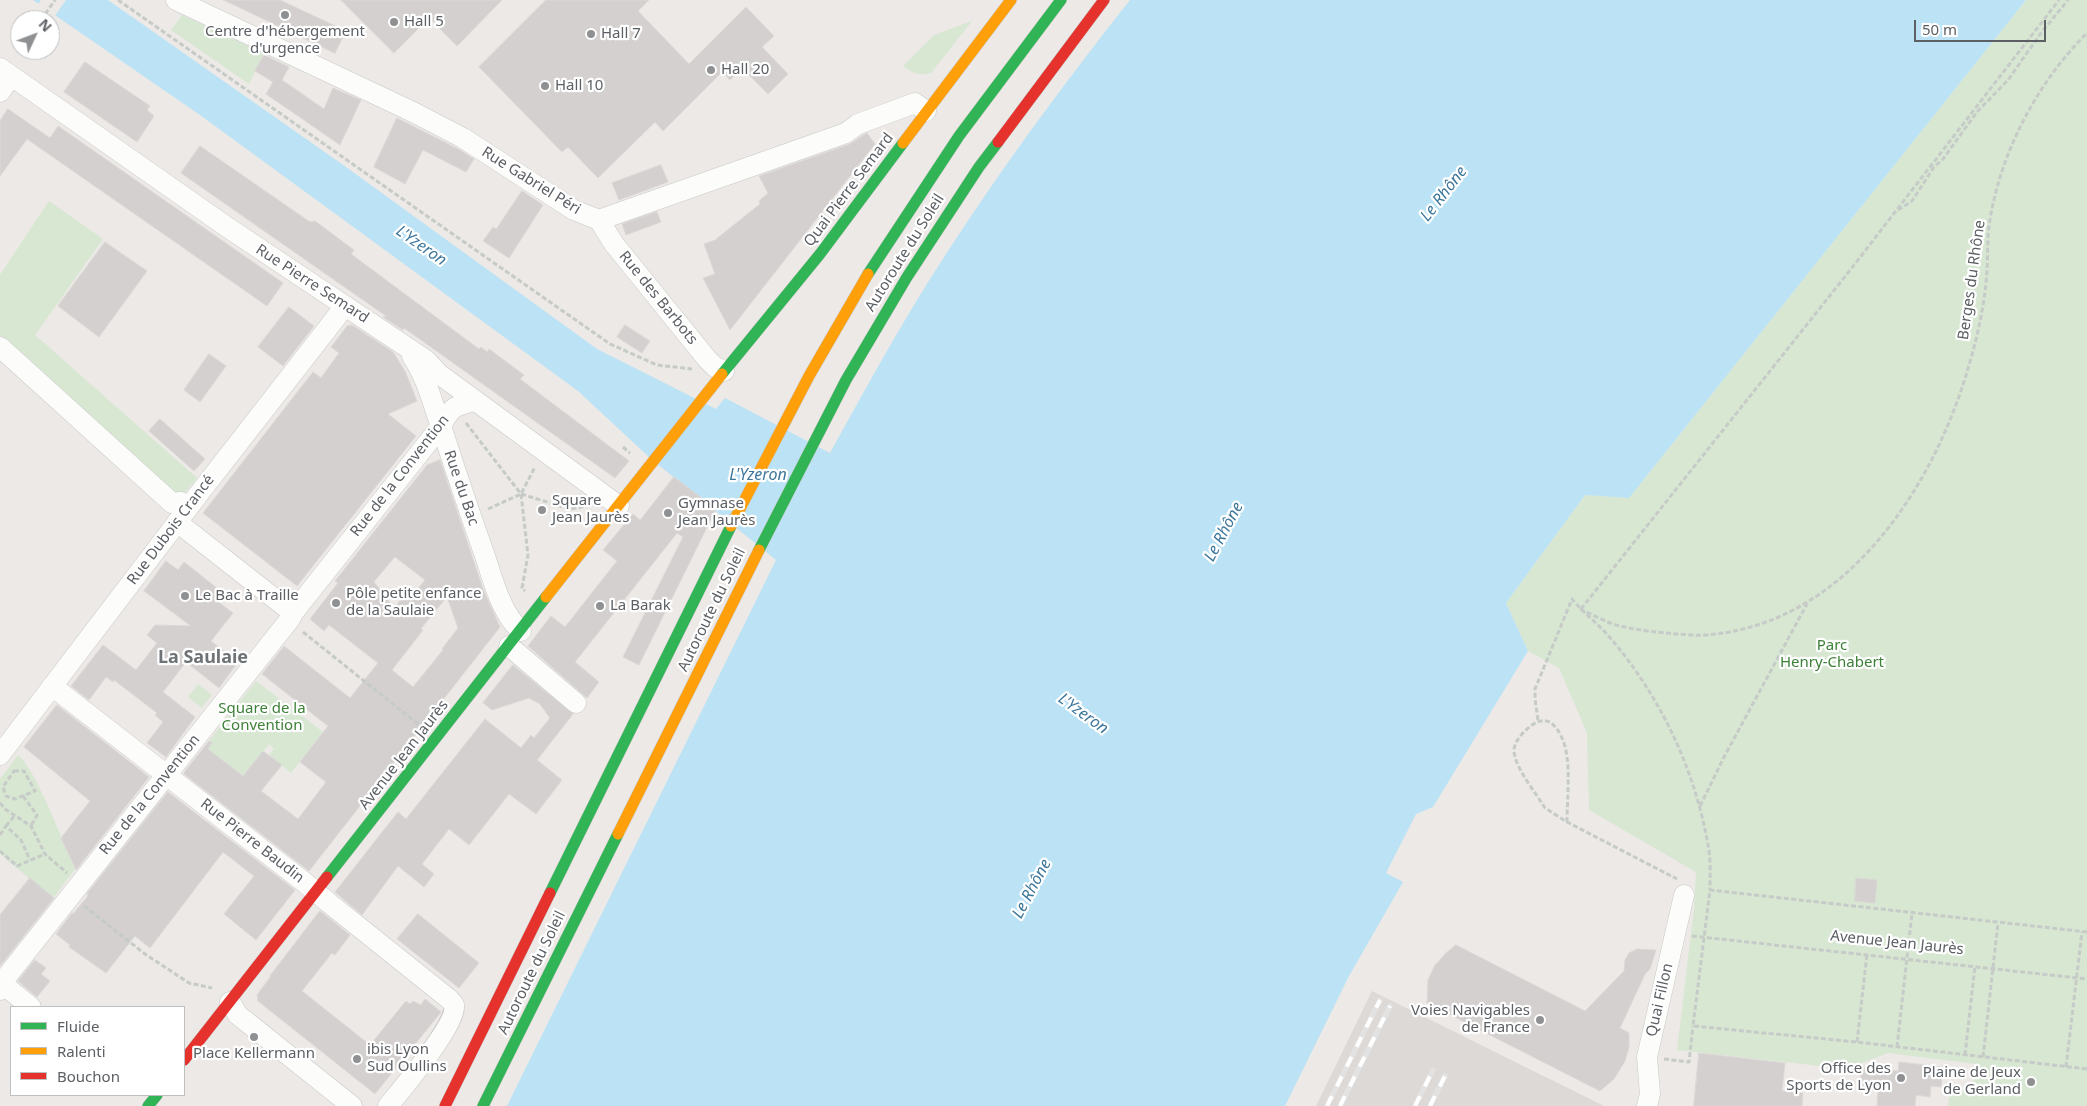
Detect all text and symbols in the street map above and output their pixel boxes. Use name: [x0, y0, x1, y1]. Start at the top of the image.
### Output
marker: Centre d'hébergement d'urgence: [279, 9, 291, 21]
north arrow: [10, 10, 60, 60]
scale bar: [1917, 10, 2050, 42]
place label: Hall 5: [404, 13, 444, 31]
text: N: [35, 14, 56, 36]
marker: Hall 5: [388, 16, 400, 28]
text: 50 m: [1922, 19, 1957, 39]
place label: Centre d'hébergement d'urgence: [205, 23, 365, 58]
place label: Hall 7: [601, 25, 641, 43]
marker: Hall 7: [585, 28, 597, 40]
place label: Hall 20: [721, 61, 769, 79]
marker: Hall 20: [705, 64, 717, 76]
place label: Hall 10: [555, 77, 603, 95]
marker: Hall 10: [539, 80, 551, 92]
street label: Quai Pierre Semard: [801, 130, 897, 250]
street label: Rue Gabriel Péri: [478, 143, 584, 219]
water label: Le Rhône: [1417, 163, 1471, 225]
street label: Autoroute du Soleil: [862, 191, 948, 315]
street label: Berges du Rhône: [1955, 219, 1989, 341]
water label: L'Yzeron: [392, 222, 450, 270]
street label: Rue Pierre Semard: [252, 241, 372, 327]
street label: Rue des Barbots: [615, 248, 701, 348]
street label: Rue de la Convention: [347, 412, 453, 540]
street label: Rue du Bac: [440, 448, 482, 528]
water label: L'Yzeron: [729, 465, 787, 485]
street label: Rue Dubois Crancé: [124, 471, 218, 589]
place label: Square Jean Jaurès: [552, 492, 629, 527]
place label: Gymnase Jean Jaurès: [678, 495, 755, 530]
water label: Le Rhône: [1200, 499, 1248, 565]
marker: Square Jean Jaurès: [536, 504, 548, 516]
marker: Gymnase Jean Jaurès: [662, 507, 674, 519]
street label: Autoroute du Soleil: [674, 545, 750, 675]
place label: Pôle petite enfance de la Saulaie: [346, 585, 481, 620]
place label: Le Bac à Traille: [195, 587, 299, 605]
marker: Le Bac à Traille: [179, 590, 191, 602]
marker: Pôle petite enfance de la Saulaie: [330, 597, 342, 609]
place label: La Barak: [610, 597, 671, 615]
marker: La Barak: [594, 600, 606, 612]
park label: Parc Henry-Chabert: [1780, 637, 1884, 672]
district label: La Saulaie: [158, 647, 248, 669]
water label: L'Yzeron: [1054, 689, 1112, 739]
street label: Avenue Jean Jaurès: [356, 697, 452, 813]
park label: Square de la Convention: [218, 700, 306, 735]
street label: Rue de la Convention: [96, 731, 204, 859]
street label: Rue Pierre Baudin: [197, 795, 307, 887]
water label: Le Rhône: [1008, 856, 1056, 922]
street label: Autoroute du Soleil: [494, 908, 570, 1038]
street label: Avenue Jean Jaurès: [1829, 927, 1965, 959]
street label: Quai Fillon: [1643, 961, 1677, 1039]
place label: Voies Navigables de France: [1411, 1002, 1530, 1037]
legend: [10, 1006, 185, 1096]
marker: Voies Navigables de France: [1534, 1014, 1546, 1026]
text: Fluide: [57, 1016, 99, 1036]
marker: Place Kellermann: [248, 1031, 260, 1043]
text: Ralenti: [57, 1041, 106, 1061]
place label: ibis Lyon Sud Oullins: [367, 1041, 447, 1076]
place label: Place Kellermann: [193, 1045, 315, 1063]
marker: ibis Lyon Sud Oullins: [351, 1053, 363, 1065]
place label: Office des Sports de Lyon: [1786, 1060, 1891, 1095]
place label: Plaine de Jeux de Gerland: [1923, 1064, 2021, 1099]
text: Bouchon: [57, 1066, 120, 1086]
marker: Office des Sports de Lyon: [1895, 1072, 1907, 1084]
marker: Plaine de Jeux de Gerland: [2025, 1076, 2037, 1088]

